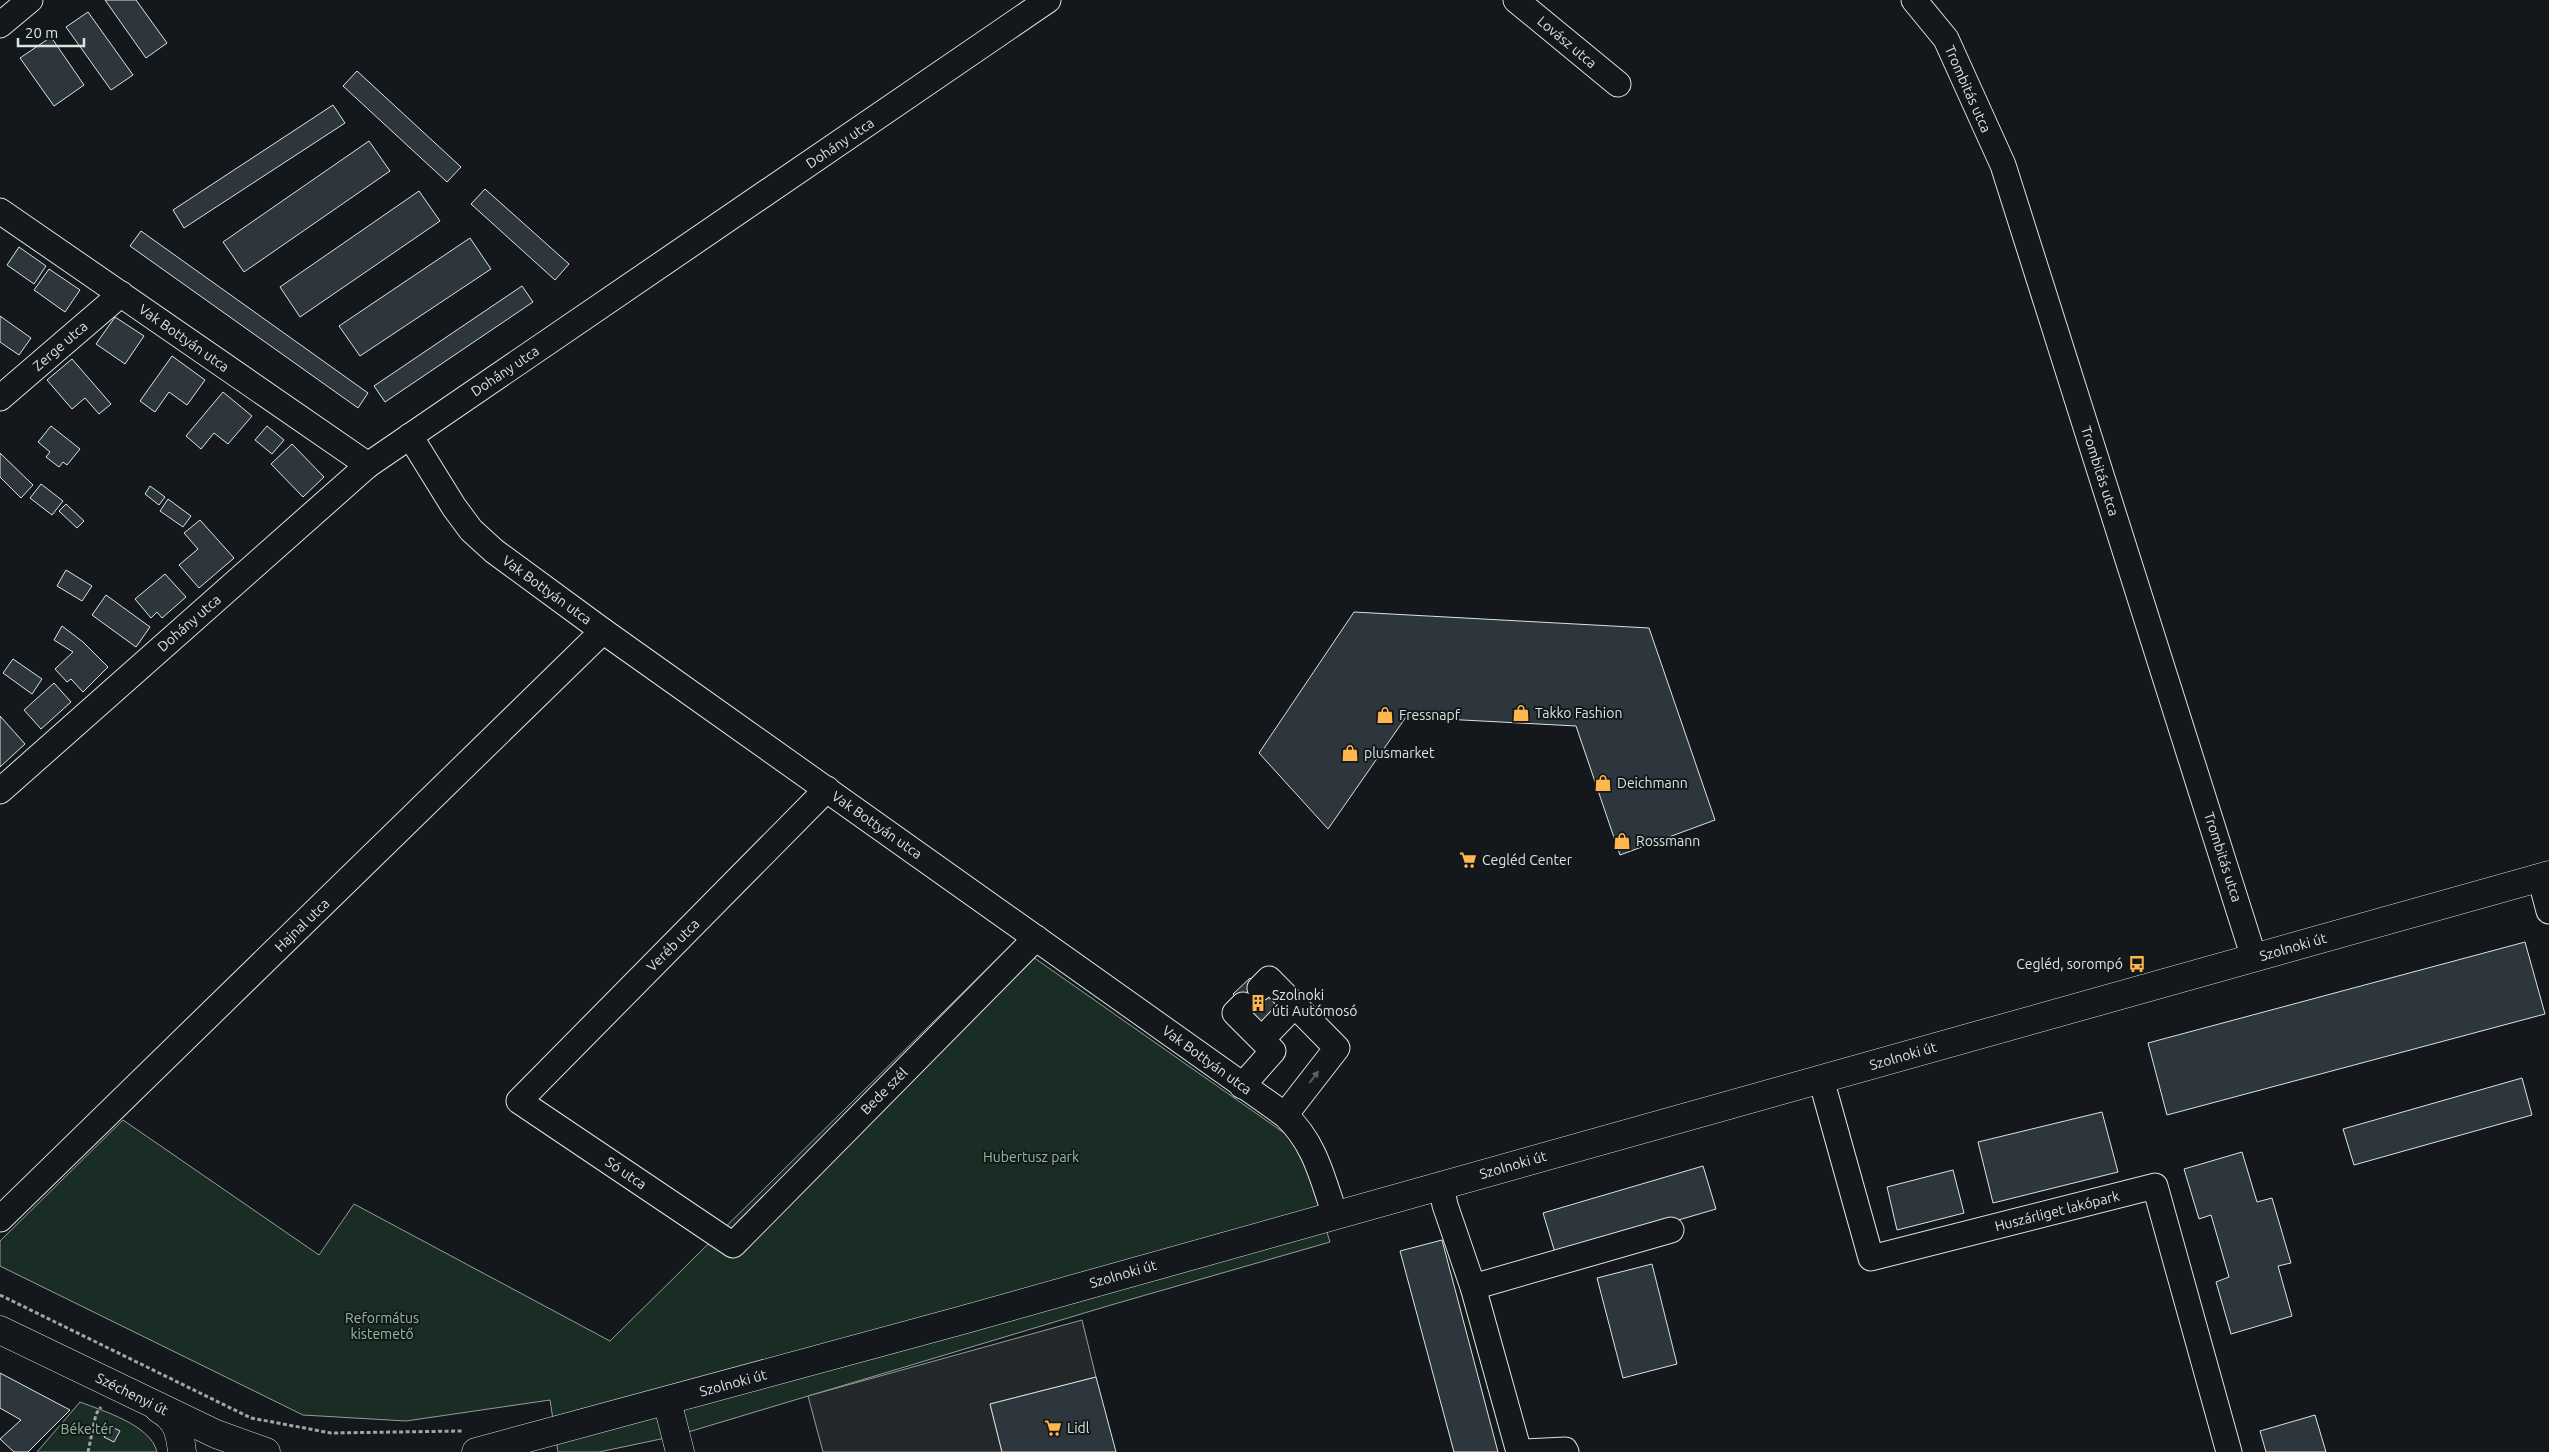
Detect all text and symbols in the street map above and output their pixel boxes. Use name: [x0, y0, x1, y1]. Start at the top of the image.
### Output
street label: Lovász utca: [1534, 13, 1600, 71]
scale bar: [18, 15, 84, 47]
text: 20 m: [25, 24, 58, 41]
street label: Trombitás utca: [1942, 43, 1994, 135]
street label: Dohány utca: [803, 114, 877, 172]
street label: Vak Bottyán utca: [136, 301, 232, 375]
street label: Zerge utca: [29, 318, 91, 374]
street label: Dohány utca: [468, 342, 542, 400]
street label: Trombitás utca: [2078, 424, 2122, 518]
street label: Vak Bottyán utca: [499, 552, 595, 628]
street label: Dohány utca: [154, 591, 224, 655]
shop icon: Takko Fashion: [1511, 703, 1531, 723]
shop icon: Fressnapf: [1375, 705, 1395, 725]
place label: Takko Fashion: [1535, 705, 1622, 721]
place label: Fressnapf: [1399, 707, 1461, 723]
shop icon: plusmarket: [1340, 743, 1360, 763]
place label: plusmarket: [1364, 745, 1435, 761]
shop icon: Deichmann: [1593, 773, 1613, 793]
place label: Deichmann: [1617, 775, 1688, 791]
street label: Vak Bottyán utca: [829, 788, 925, 862]
street label: Trombitás utca: [2201, 810, 2245, 904]
shop icon: Rossmann: [1612, 831, 1632, 851]
place label: Rossmann: [1636, 833, 1700, 849]
supermarket icon: Cegléd Center: [1458, 850, 1478, 870]
place label: Cegléd Center: [1482, 852, 1573, 868]
street label: Hajnal utca: [271, 895, 333, 955]
street label: Veréb utca: [643, 915, 703, 975]
street label: Szolnoki út: [2258, 930, 2329, 964]
bus stop icon: Cegléd, sorompó: [2127, 954, 2147, 974]
place label: Cegléd, sorompó: [2016, 956, 2123, 972]
place label: Szolnoki úti Autómosó: [1272, 987, 1357, 1019]
building icon: Szolnoki úti Autómosó: [1248, 993, 1268, 1013]
street label: Vak Bottyán utca: [1159, 1022, 1255, 1098]
street label: Szolnoki út: [1868, 1039, 1939, 1073]
street label: Bede szél: [857, 1064, 911, 1118]
one-way arrow: [1309, 1071, 1320, 1084]
street label: Szolnoki út: [1478, 1148, 1549, 1182]
park label: Hubertusz park: [983, 1149, 1079, 1165]
street label: Só utca: [603, 1154, 649, 1192]
street label: Huszárliget lakópark: [1993, 1188, 2121, 1234]
street label: Szolnoki út: [1088, 1257, 1159, 1291]
park label: Református kistemető: [345, 1310, 419, 1342]
street label: Szolnoki út: [698, 1366, 769, 1400]
street label: Széchenyi út: [93, 1370, 171, 1419]
supermarket icon: Lidl: [1043, 1418, 1063, 1438]
place label: Lidl: [1067, 1420, 1090, 1436]
park label: Béke tér: [61, 1421, 114, 1437]

